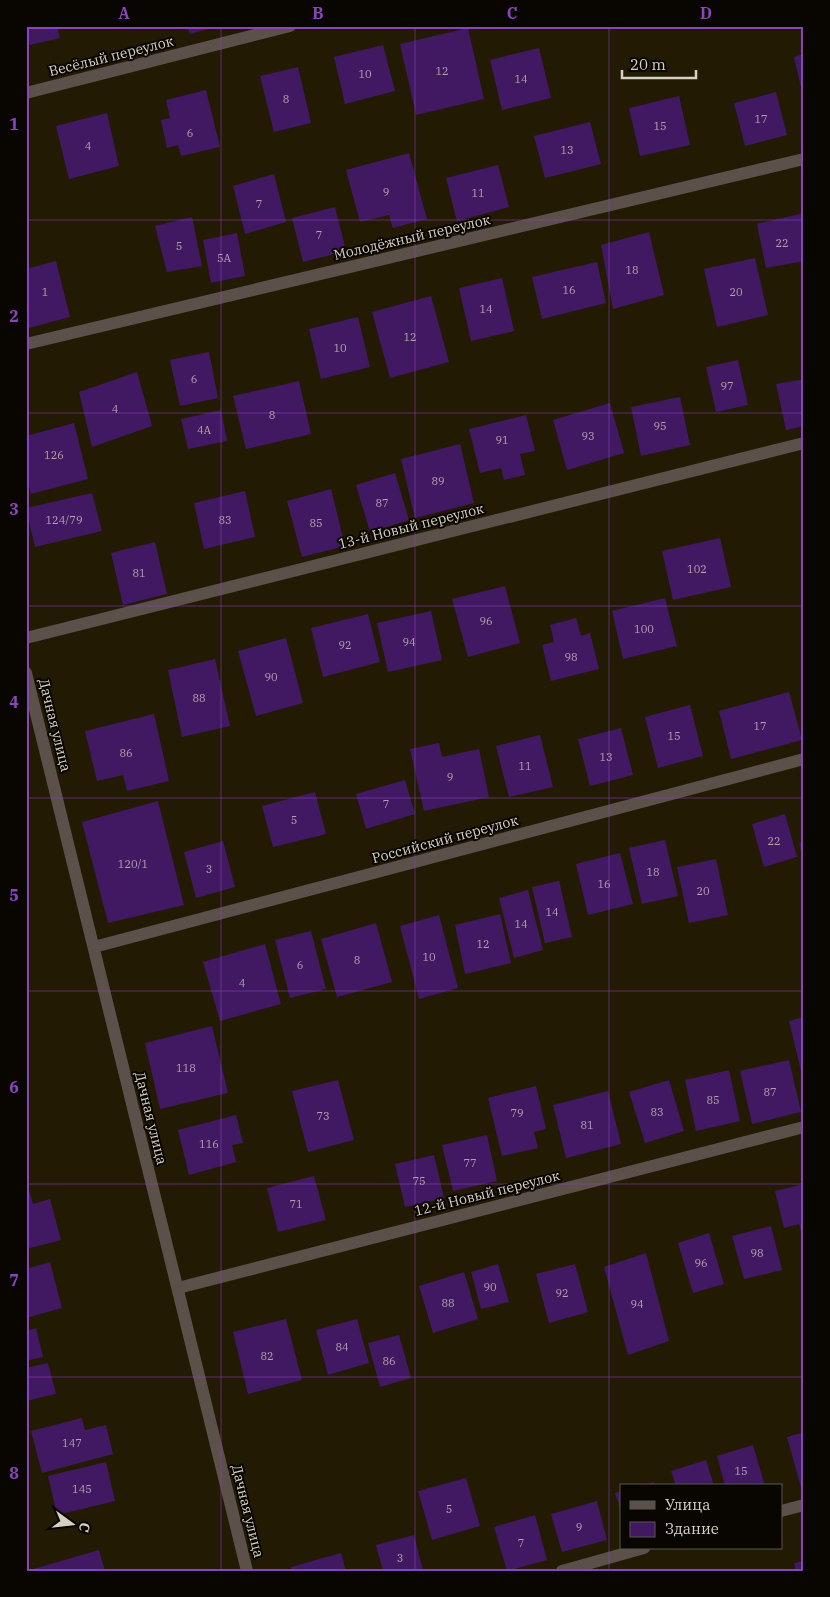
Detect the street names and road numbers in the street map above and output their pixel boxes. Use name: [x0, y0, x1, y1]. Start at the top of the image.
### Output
street label: Весёлый переулок: [47, 32, 175, 80]
street label: Молодёжный переулок: [332, 210, 492, 264]
street label: 13-й Новый переулок: [336, 499, 486, 553]
street label: Дачная улица: [35, 677, 75, 774]
street label: Российский переулок: [370, 811, 520, 867]
street label: Дачная улица: [131, 1070, 171, 1167]
street label: 12-й Новый переулок: [412, 1166, 562, 1220]
street label: Дачная улица: [228, 1463, 268, 1560]

